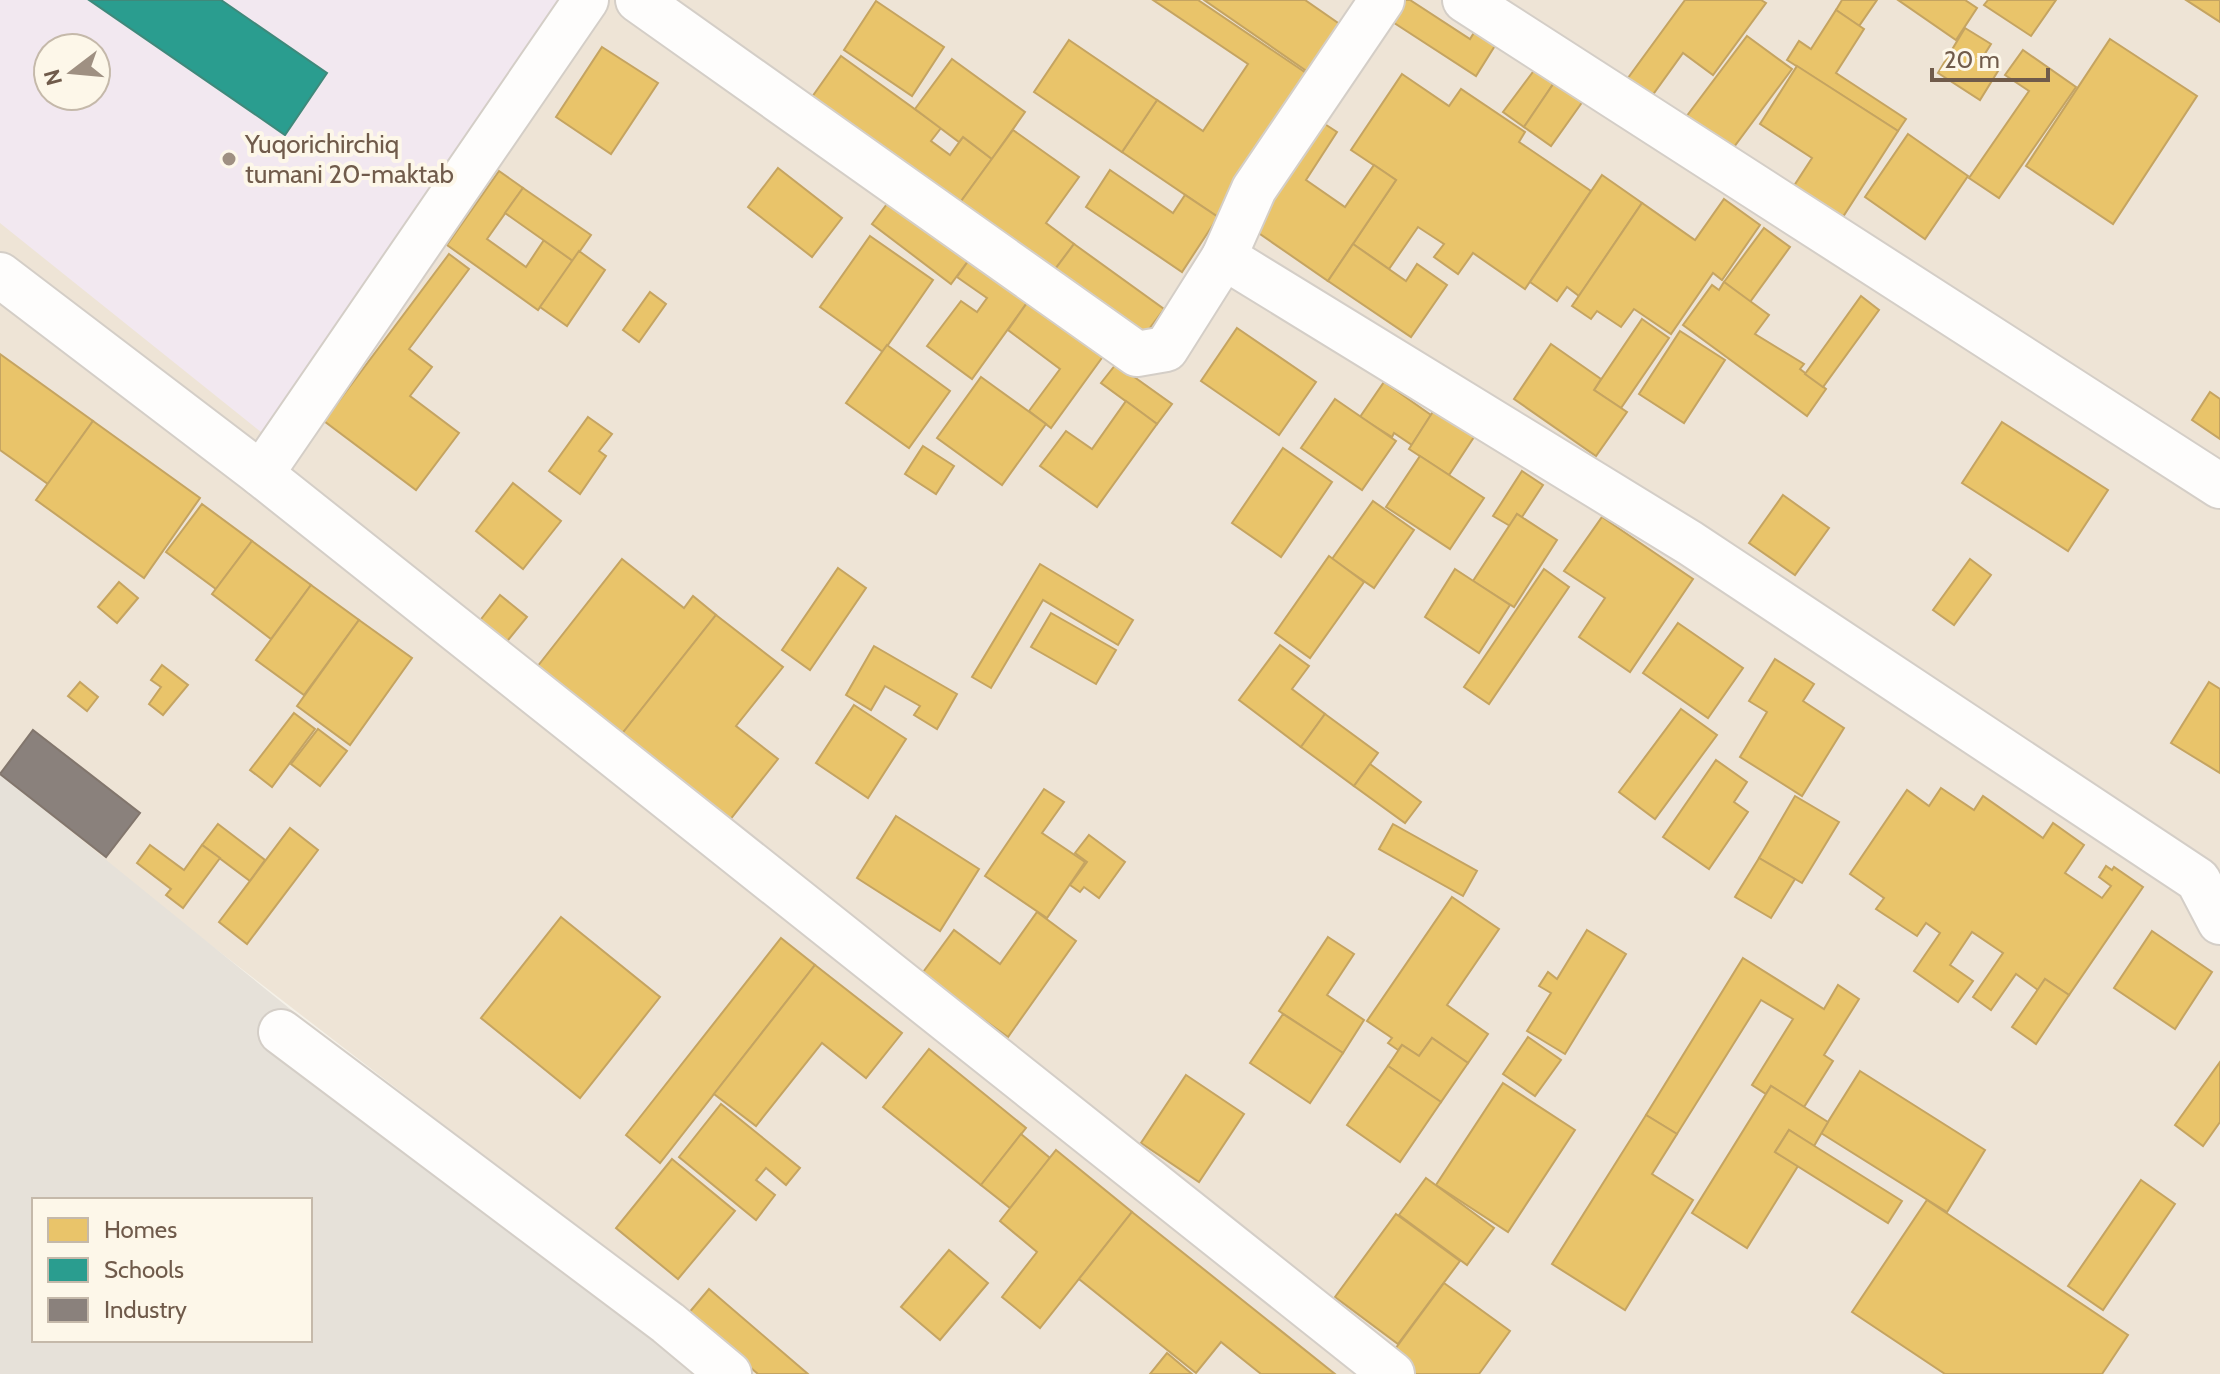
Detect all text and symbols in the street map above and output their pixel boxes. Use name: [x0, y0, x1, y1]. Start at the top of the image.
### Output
north arrow: [32, 32, 112, 112]
scale bar: [1932, 32, 2048, 82]
text: 20 m: [1944, 45, 2000, 74]
text: N: [38, 66, 68, 89]
place label: Yuqorichirchiq tumani 20-maktab: [244, 128, 454, 190]
marker: Yuqorichirchiq tumani 20-maktab: [220, 150, 238, 168]
legend: [32, 1198, 312, 1342]
text: Homes: [104, 1215, 177, 1244]
text: Schools: [104, 1255, 184, 1284]
text: Industry: [104, 1295, 187, 1324]

